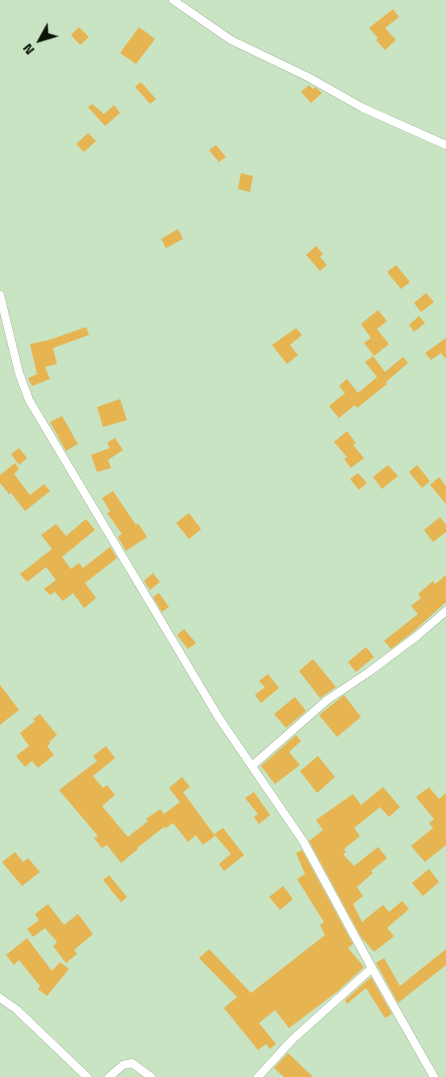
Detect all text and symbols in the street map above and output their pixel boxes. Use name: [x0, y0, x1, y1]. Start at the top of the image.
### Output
north arrow: [15, 15, 65, 65]
text: N: [17, 39, 39, 60]

